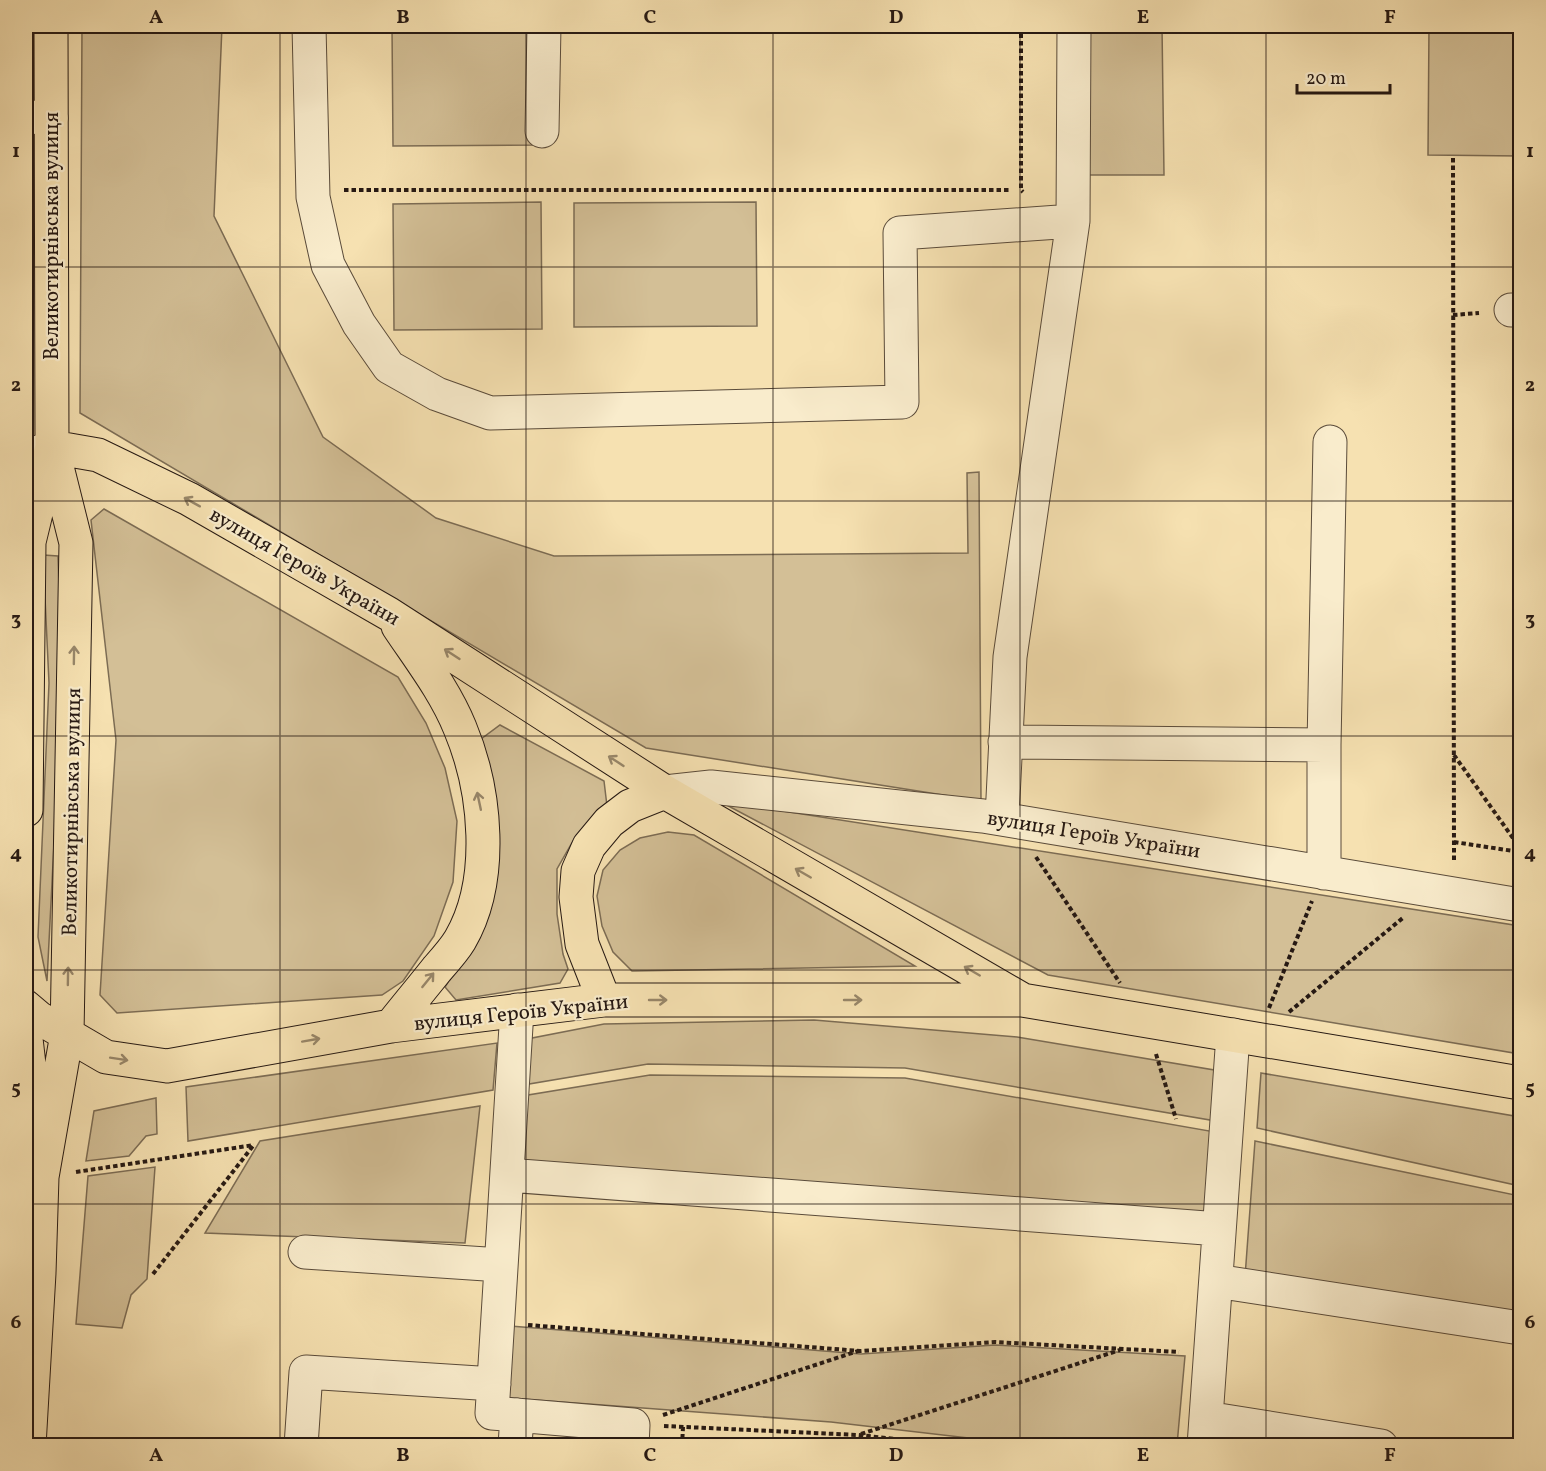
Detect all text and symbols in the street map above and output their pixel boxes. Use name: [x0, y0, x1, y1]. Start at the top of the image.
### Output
text: A: [149, 4, 163, 32]
text: B: [396, 4, 410, 32]
text: C: [644, 4, 657, 32]
text: D: [889, 4, 903, 32]
text: E: [1137, 4, 1149, 32]
text: F: [1384, 4, 1396, 32]
scale bar: [1297, 57, 1390, 95]
text: 20 m: [1306, 67, 1346, 92]
street label: Великотирнівська вулиця: [38, 112, 67, 360]
text: 1: [12, 138, 20, 166]
text: 1: [1526, 138, 1534, 166]
text: 2: [11, 372, 21, 400]
text: 2: [1525, 372, 1535, 400]
one-way arrow: [184, 496, 202, 507]
street label: вулиця Героїв України: [204, 501, 405, 634]
text: 3: [11, 606, 21, 634]
text: 3: [1525, 606, 1535, 634]
one-way arrow: [68, 645, 80, 665]
one-way arrow: [444, 648, 461, 661]
street label: Великотирнівська вулиця: [56, 687, 89, 937]
one-way arrow: [608, 754, 625, 766]
one-way arrow: [473, 791, 485, 810]
street label: вулиця Героїв України: [985, 804, 1203, 867]
text: 4: [10, 840, 22, 868]
text: 4: [1524, 840, 1536, 868]
one-way arrow: [795, 867, 812, 879]
one-way arrow: [964, 965, 981, 977]
one-way arrow: [62, 966, 74, 986]
one-way arrow: [421, 973, 435, 988]
street label: вулиця Героїв України: [413, 988, 630, 1039]
one-way arrow: [647, 994, 667, 1006]
one-way arrow: [842, 994, 862, 1006]
one-way arrow: [301, 1034, 321, 1045]
one-way arrow: [109, 1054, 129, 1065]
text: 5: [11, 1075, 21, 1103]
text: 5: [1525, 1075, 1535, 1103]
text: 6: [11, 1309, 22, 1337]
text: 6: [1525, 1309, 1536, 1337]
text: A: [149, 1442, 163, 1470]
text: B: [396, 1442, 410, 1470]
text: C: [644, 1442, 657, 1470]
text: D: [889, 1442, 903, 1470]
text: E: [1137, 1442, 1149, 1470]
text: F: [1384, 1442, 1396, 1470]

